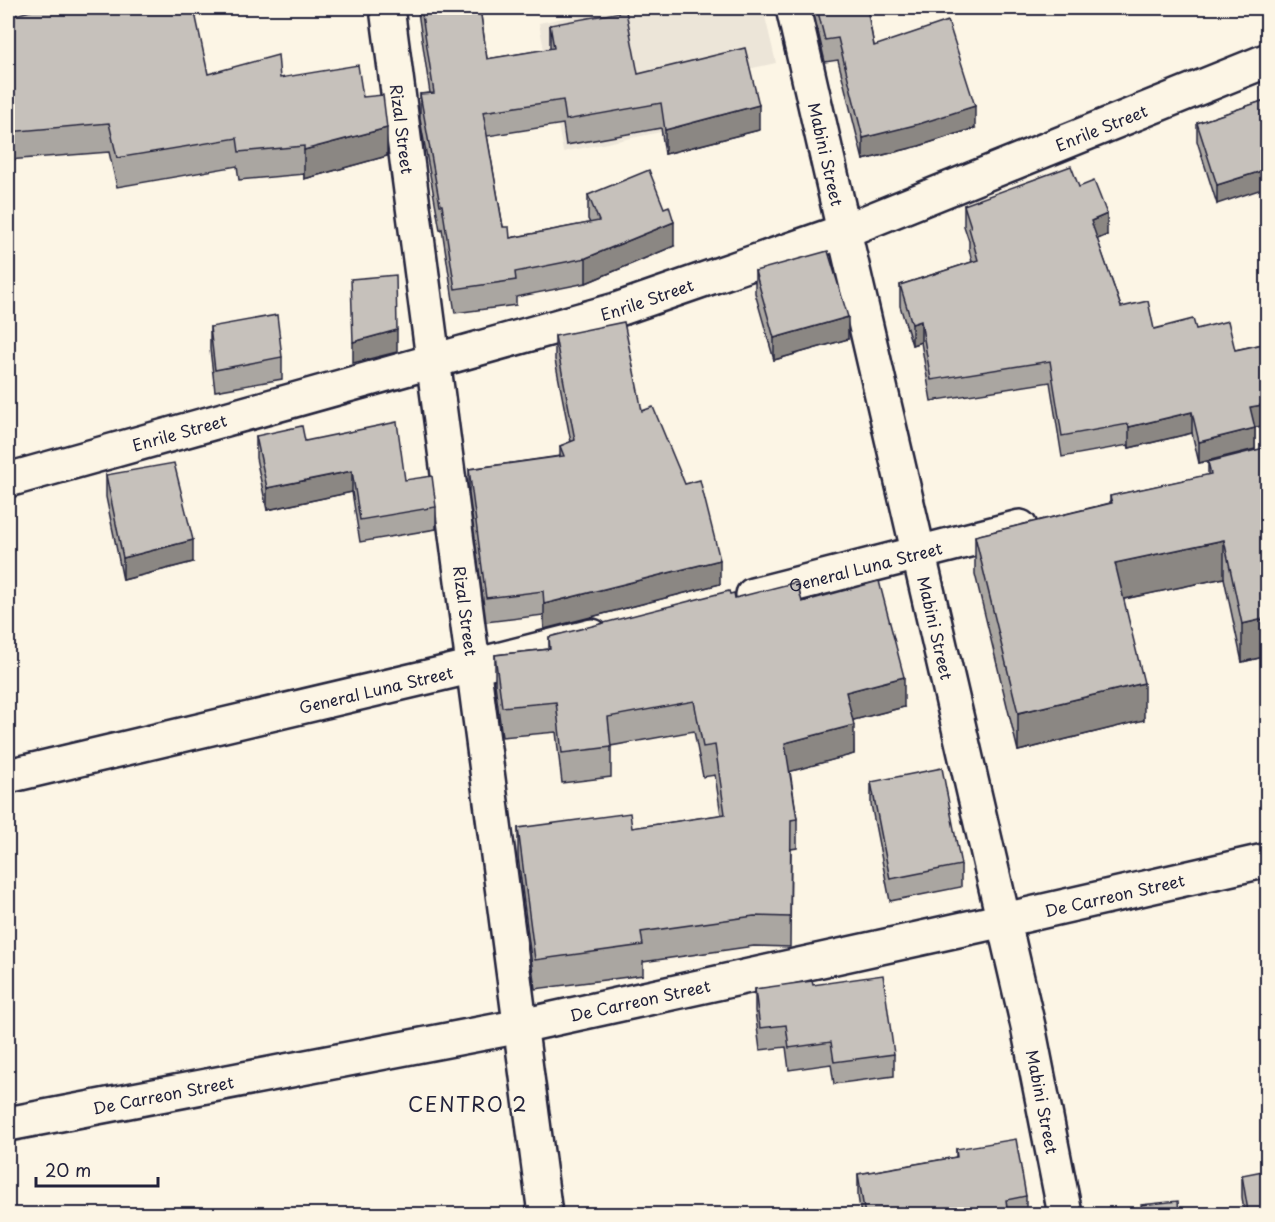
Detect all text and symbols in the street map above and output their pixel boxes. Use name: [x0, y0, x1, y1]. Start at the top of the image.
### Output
street label: Rizal Street: [385, 83, 420, 176]
street label: Enrile Street: [1052, 98, 1151, 157]
street label: Mabini Street: [803, 100, 850, 209]
street label: Enrile Street: [598, 272, 697, 326]
street label: Enrile Street: [129, 407, 230, 457]
street label: General Luna Street: [786, 535, 945, 597]
street label: Rizal Street: [448, 564, 484, 658]
street label: Mabini Street: [912, 574, 960, 682]
street label: General Luna Street: [297, 659, 456, 719]
street label: De Carreon Street: [1042, 867, 1187, 922]
street label: De Carreon Street: [567, 973, 713, 1027]
street label: Mabini Street: [1021, 1048, 1065, 1156]
street label: De Carreon Street: [91, 1069, 236, 1120]
district label: CENTRO 2: [408, 1089, 528, 1119]
scale bar: [36, 1150, 158, 1188]
text: 20 m: [45, 1156, 91, 1183]

